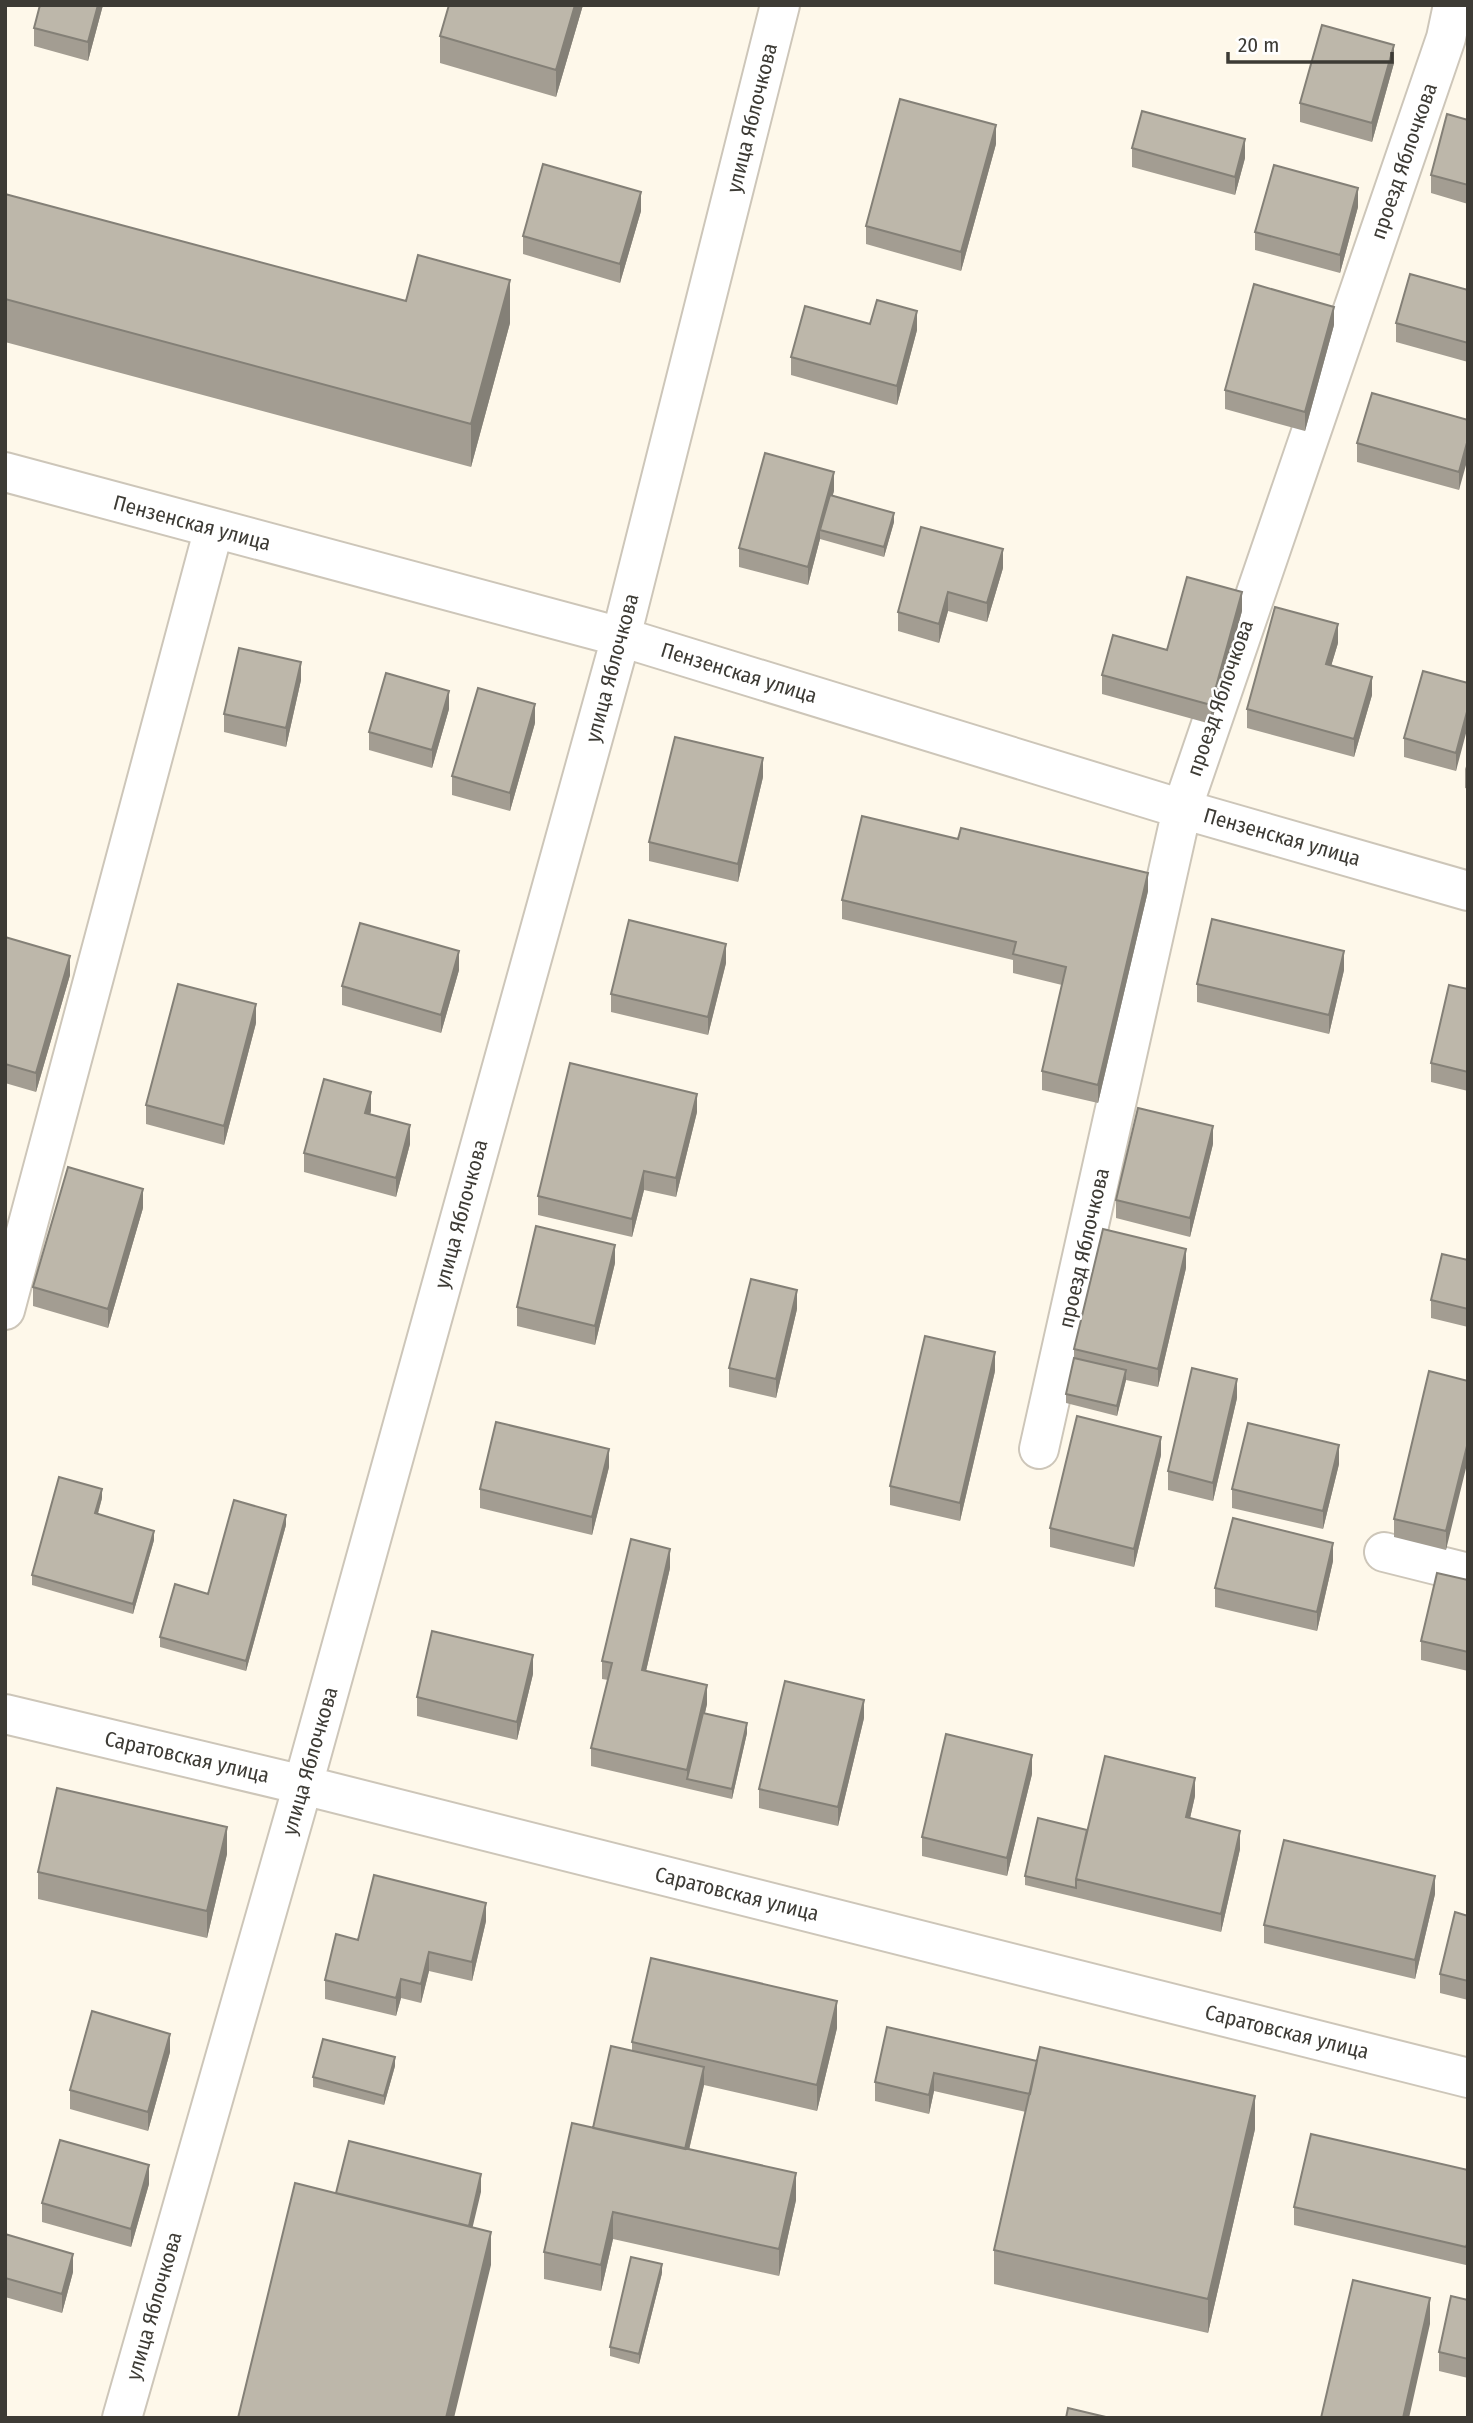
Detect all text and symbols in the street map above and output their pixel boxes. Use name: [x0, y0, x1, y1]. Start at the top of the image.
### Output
scale bar: [1228, 21, 1392, 65]
text: 20 m: [1238, 32, 1279, 58]
street label: улица Яблочкова: [721, 40, 783, 196]
street label: проезд Яблочкова: [1365, 79, 1443, 243]
street label: Пензенская улица: [110, 490, 274, 556]
street label: улица Яблочкова: [580, 591, 644, 745]
street label: проезд Яблочкова: [1181, 616, 1259, 780]
street label: Пензенская улица: [658, 637, 820, 709]
street label: Пензенская улица: [1201, 802, 1363, 872]
street label: улица Яблочкова: [429, 1137, 493, 1291]
street label: проезд Яблочкова: [1053, 1165, 1115, 1331]
street label: улица Яблочкова: [276, 1684, 344, 1838]
street label: Саратовская улица: [102, 1725, 272, 1789]
street label: Саратовская улица: [652, 1861, 822, 1927]
street label: Саратовская улица: [1202, 1999, 1372, 2065]
street label: улица Яблочкова: [120, 2229, 188, 2383]

